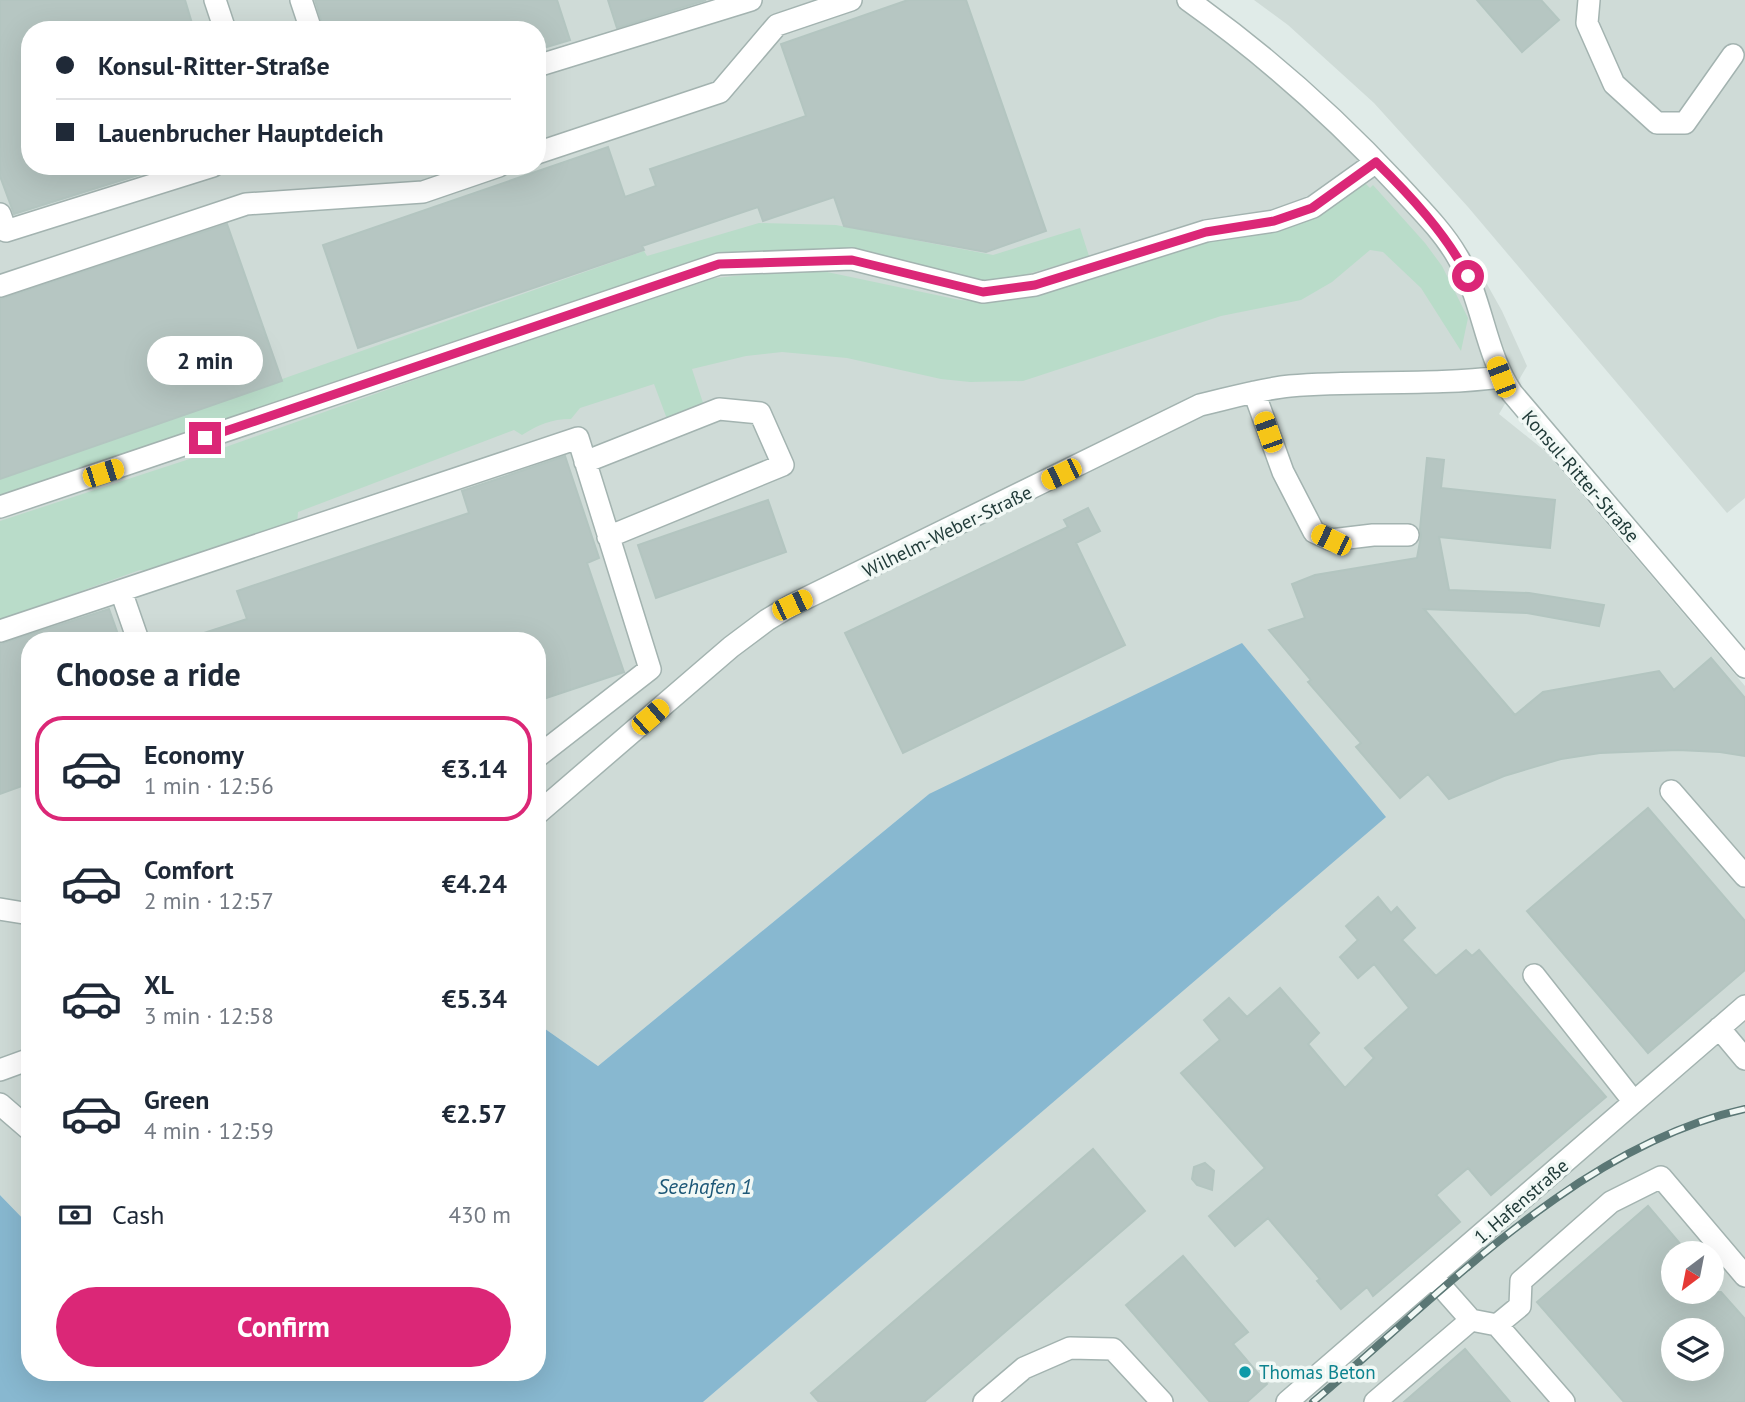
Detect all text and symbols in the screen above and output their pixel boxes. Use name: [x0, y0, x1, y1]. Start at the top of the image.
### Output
text: Konsul-Ritter-Straße: [98, 49, 330, 82]
text: Lauenbrucher Hauptdeich: [98, 116, 384, 149]
route start: [1452, 260, 1484, 292]
callout: 2 min: [147, 336, 263, 386]
text: 2 min: [177, 346, 233, 375]
car: [1484, 354, 1519, 400]
street label: Konsul-Ritter-Straße: [1517, 405, 1645, 547]
car: [1252, 409, 1285, 455]
route end: [189, 422, 221, 454]
car: [1038, 455, 1085, 493]
car: [80, 457, 127, 489]
street label: Wilhelm-Weber-Straße: [858, 480, 1036, 582]
car: [1308, 521, 1355, 559]
car: [769, 587, 816, 623]
text: Choose a ride: [56, 653, 241, 695]
car: [628, 695, 673, 739]
icon: car: [60, 737, 123, 800]
text: Economy: [144, 738, 244, 771]
text: €3.14: [442, 752, 507, 785]
text: 1 min · 12:56: [144, 771, 274, 800]
icon: car: [60, 852, 123, 915]
text: Comfort: [144, 853, 234, 886]
text: €4.24: [442, 867, 507, 900]
text: 2 min · 12:57: [144, 886, 274, 915]
icon: car: [60, 967, 123, 1030]
text: XL: [144, 968, 174, 1001]
text: €5.34: [442, 982, 507, 1015]
text: 3 min · 12:58: [144, 1001, 274, 1030]
icon: car: [60, 1082, 123, 1145]
text: Green: [144, 1083, 209, 1116]
text: €2.57: [442, 1097, 507, 1130]
text: 4 min · 12:59: [144, 1116, 274, 1145]
street label: 1. Hafenstraße: [1469, 1153, 1573, 1249]
water label: Seehafen 1: [658, 1173, 752, 1200]
icon: cash: [56, 1196, 94, 1234]
text: Cash: [112, 1198, 164, 1231]
text: 430 m: [449, 1200, 511, 1229]
north arrow: [1661, 1241, 1724, 1304]
map controls: [1661, 1241, 1724, 1381]
button: Confirm: [56, 1287, 511, 1367]
button: layers: [1661, 1318, 1724, 1381]
place label: Thomas Beton: [1259, 1360, 1376, 1384]
marker: Thomas Beton: [1237, 1364, 1253, 1380]

